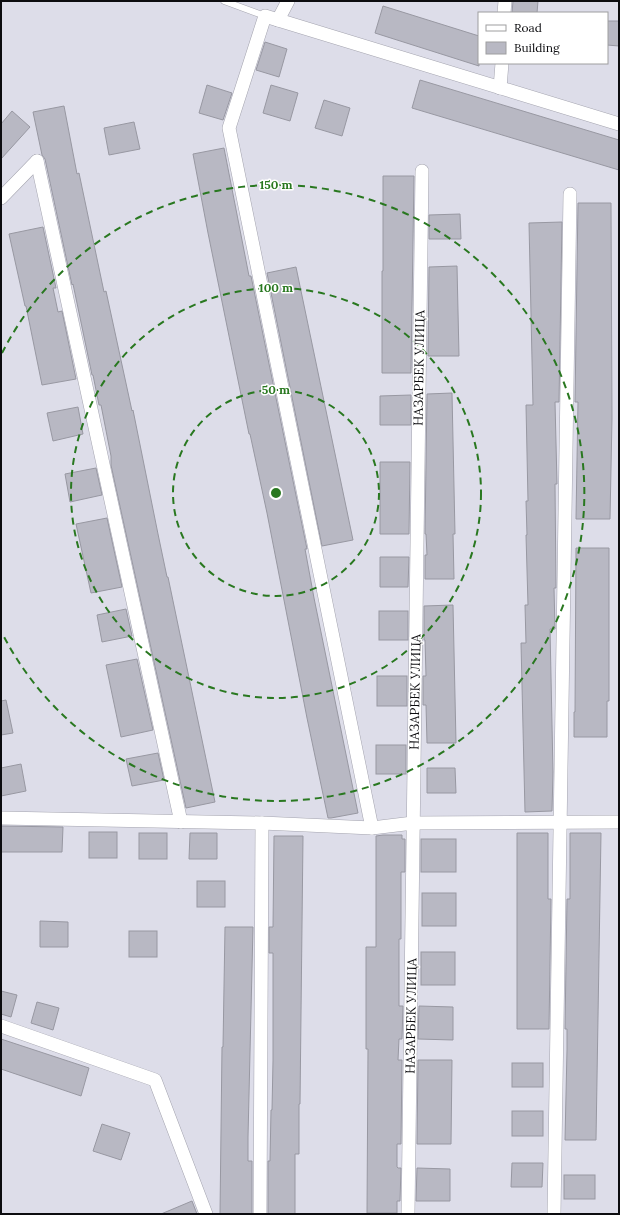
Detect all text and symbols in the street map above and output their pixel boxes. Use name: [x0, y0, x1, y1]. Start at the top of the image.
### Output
legend: [478, 12, 608, 64]
text: Road: [514, 20, 542, 35]
text: Building: [514, 40, 560, 55]
text: 150 m: [259, 177, 293, 192]
text: 100 m: [259, 280, 293, 295]
street label: НАЗАРБЕК УЛИЦА: [409, 309, 429, 426]
text: 50 m: [262, 382, 290, 397]
centre of rings: [269, 486, 283, 500]
street label: НАЗАРБЕК УЛИЦА: [405, 633, 425, 750]
street label: НАЗАРБЕК УЛИЦА: [401, 957, 421, 1074]

